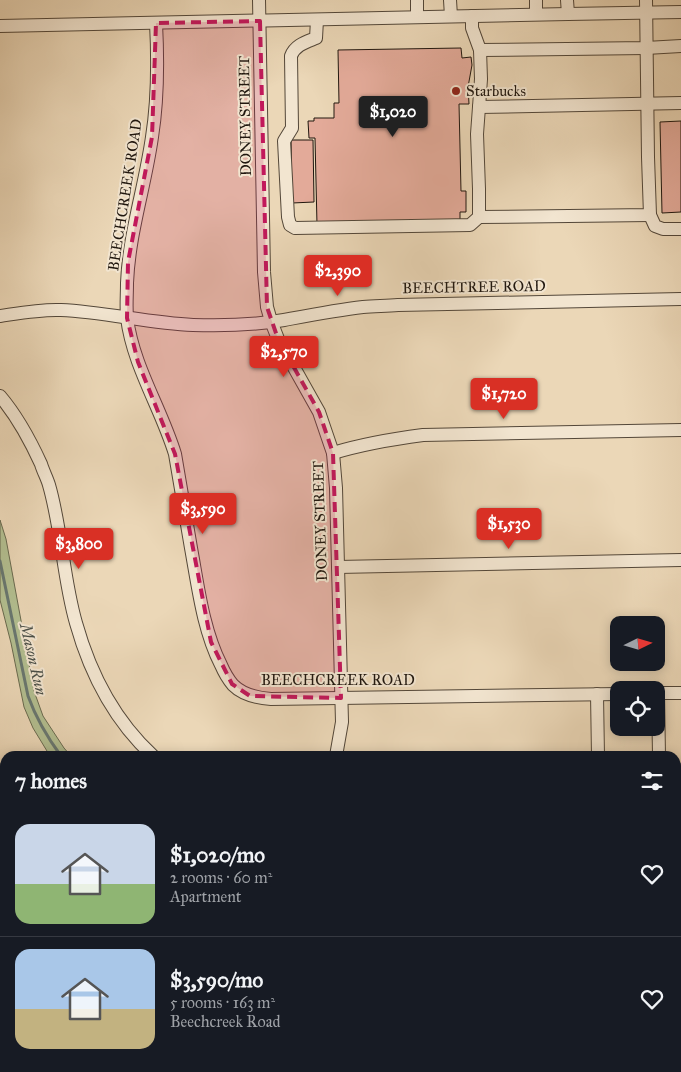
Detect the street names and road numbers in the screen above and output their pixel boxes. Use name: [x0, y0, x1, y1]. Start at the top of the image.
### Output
street label: DONEY STREET: [235, 56, 255, 176]
street label: BEECHCREEK ROAD: [104, 117, 146, 272]
street label: BEECHTREE ROAD: [402, 277, 546, 297]
street label: DONEY STREET: [309, 460, 331, 582]
street label: BEECHCREEK ROAD: [261, 671, 415, 689]

